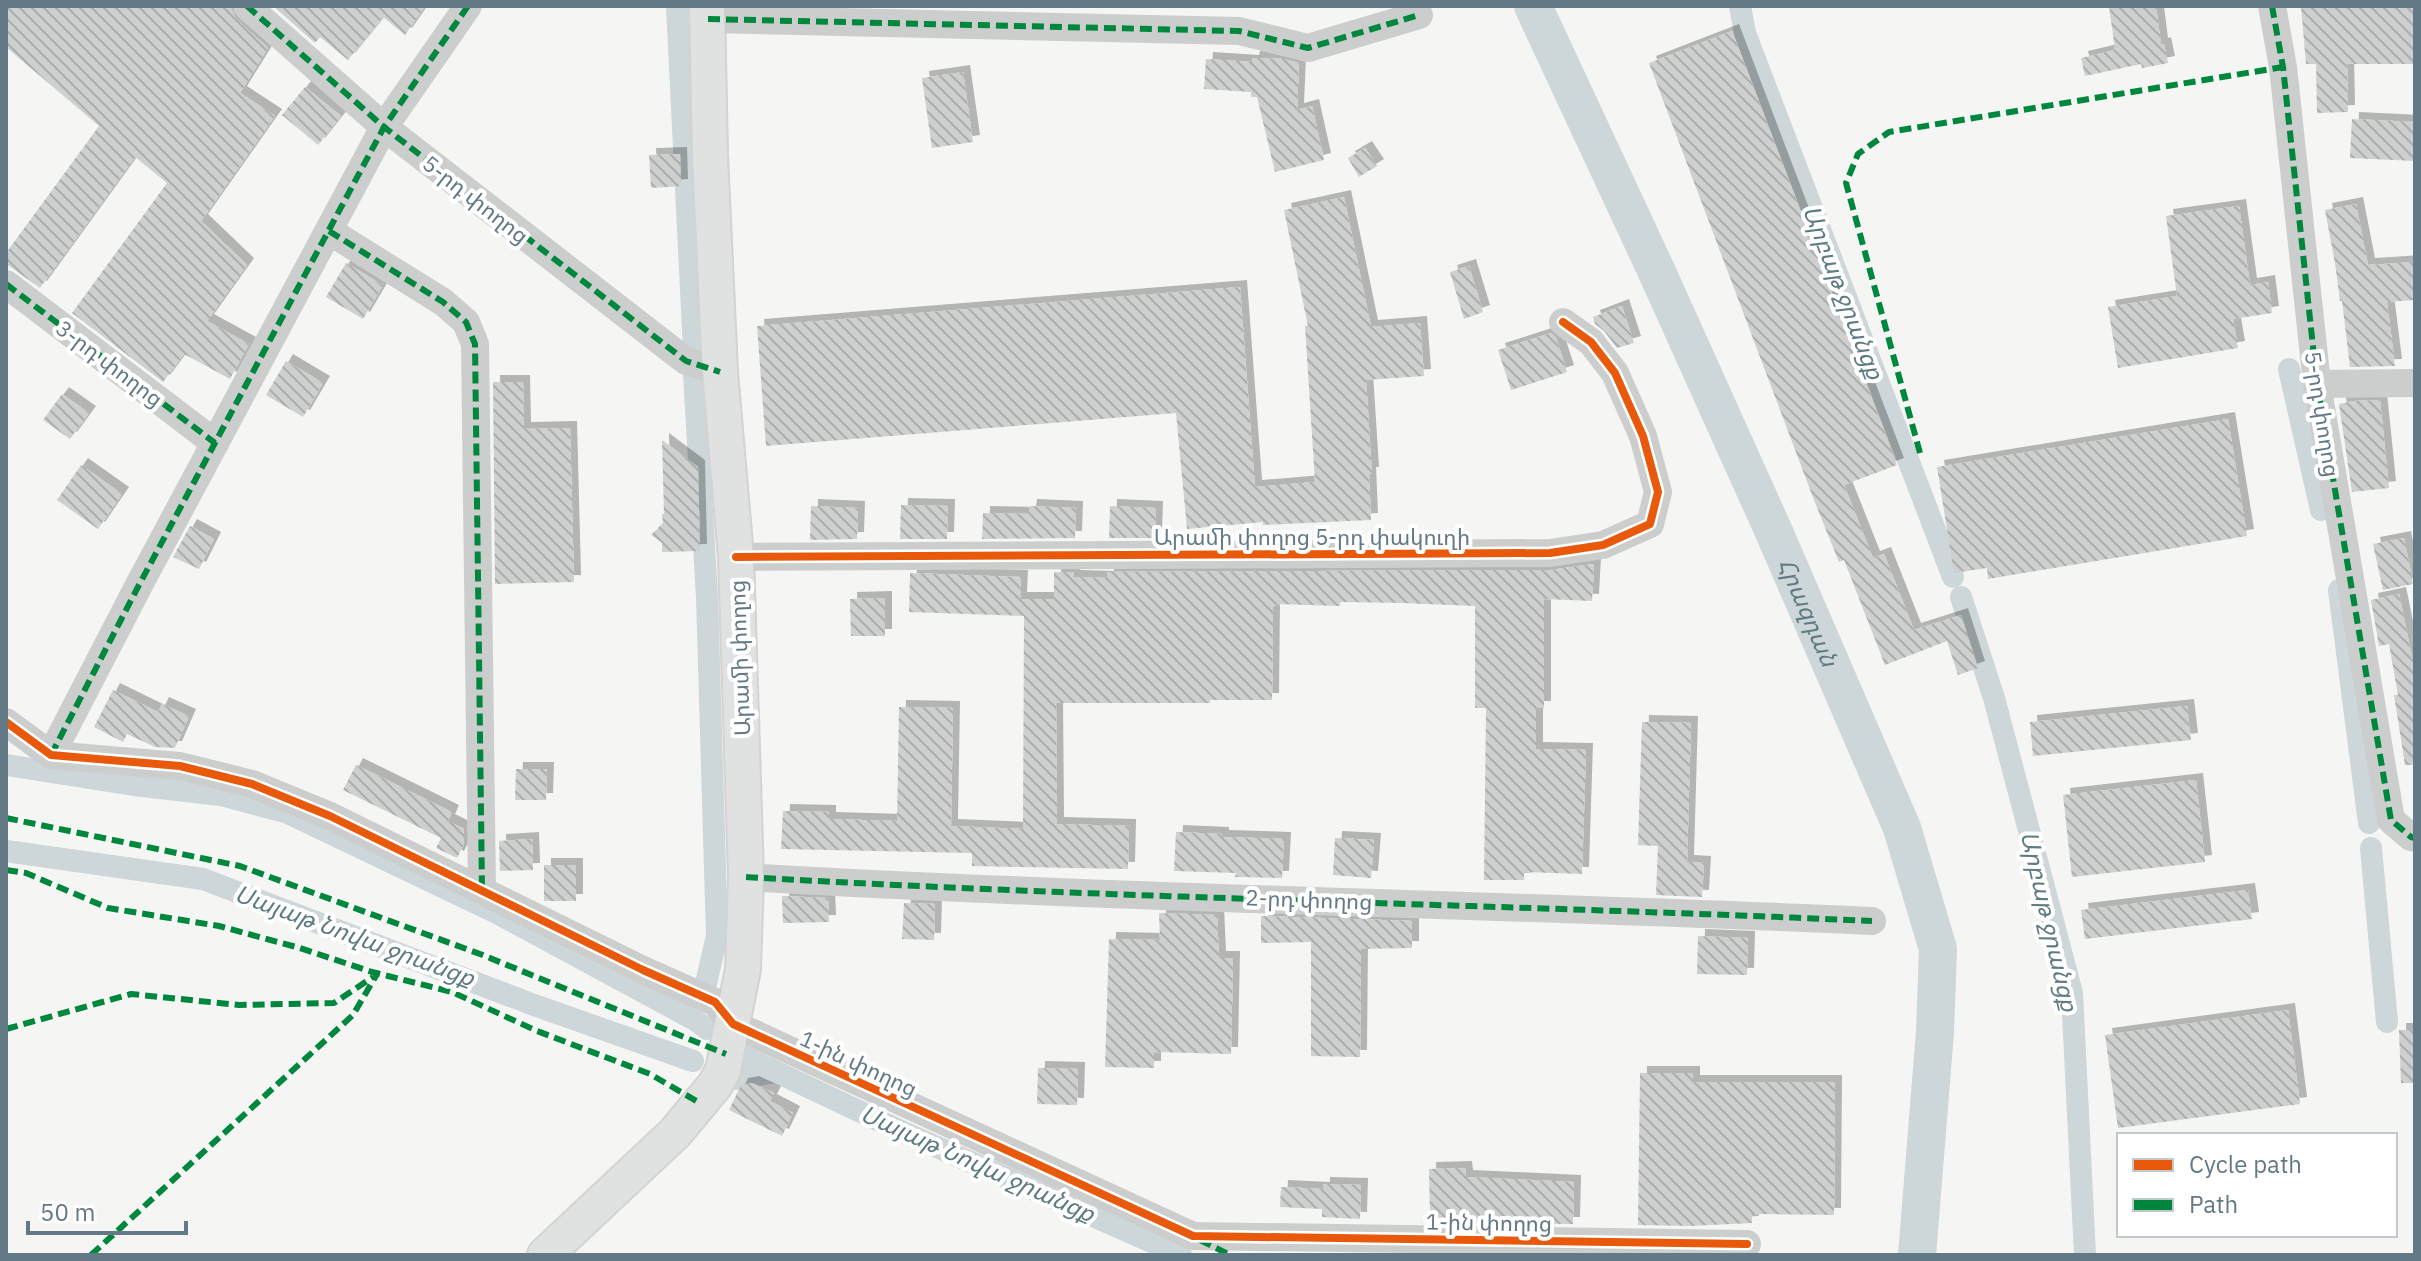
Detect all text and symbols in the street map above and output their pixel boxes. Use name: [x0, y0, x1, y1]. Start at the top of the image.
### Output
street label: 5-րդ փողոց: [417, 148, 535, 250]
water label: Արբաթ ջրանցք: [1796, 200, 1893, 385]
street label: 3-րդ փողոց: [51, 313, 169, 413]
street label: 5-րդ փողոց: [2299, 349, 2347, 479]
street label: Արամի փողոց 5-րդ փակուղի: [1154, 522, 1470, 551]
water label: Հրազդան: [1771, 553, 1847, 673]
street label: Արամի փողոց: [722, 579, 756, 737]
water label: Արբաթ ջրանցք: [2014, 828, 2087, 1016]
water label: Սայաթ Նովա ջրանցք: [231, 877, 481, 994]
street label: 2-րդ փողոց: [1245, 882, 1373, 916]
street label: 1-ին փողոց: [796, 1023, 922, 1103]
water label: Սայաթ Նովա ջրանցք: [856, 1097, 1102, 1230]
legend: [2117, 1133, 2397, 1237]
text: Cycle path: [2189, 1148, 2302, 1180]
scale bar: [28, 1185, 186, 1235]
text: Path: [2189, 1188, 2238, 1220]
text: 50 m: [40, 1196, 95, 1228]
street label: 1-ին փողոց: [1426, 1206, 1552, 1238]

